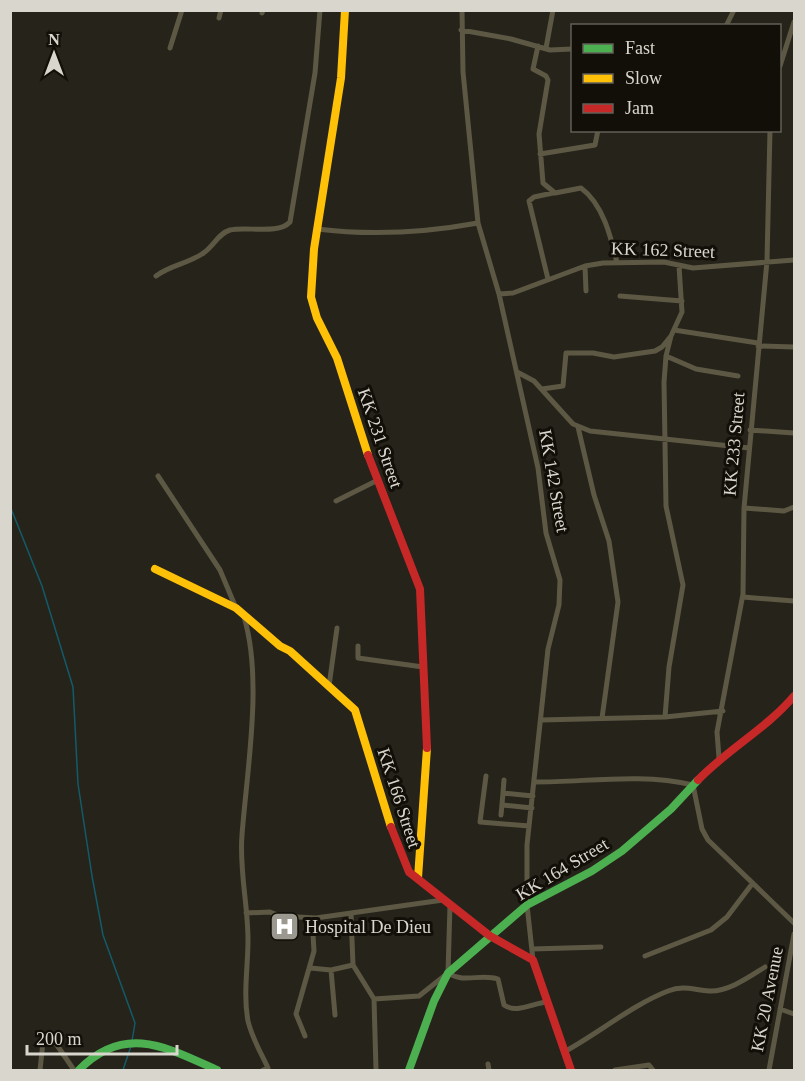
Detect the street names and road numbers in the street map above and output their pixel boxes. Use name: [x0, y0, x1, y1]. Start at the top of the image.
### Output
street label: KK 162 Street: [611, 238, 715, 262]
street label: KK 231 Street: [354, 386, 406, 490]
street label: KK 233 Street: [720, 391, 748, 497]
street label: KK 142 Street: [535, 428, 573, 534]
street label: KK 166 Street: [373, 745, 425, 851]
street label: KK 164 Street: [512, 834, 612, 904]
street label: KK 20 Avenue: [747, 945, 787, 1053]

